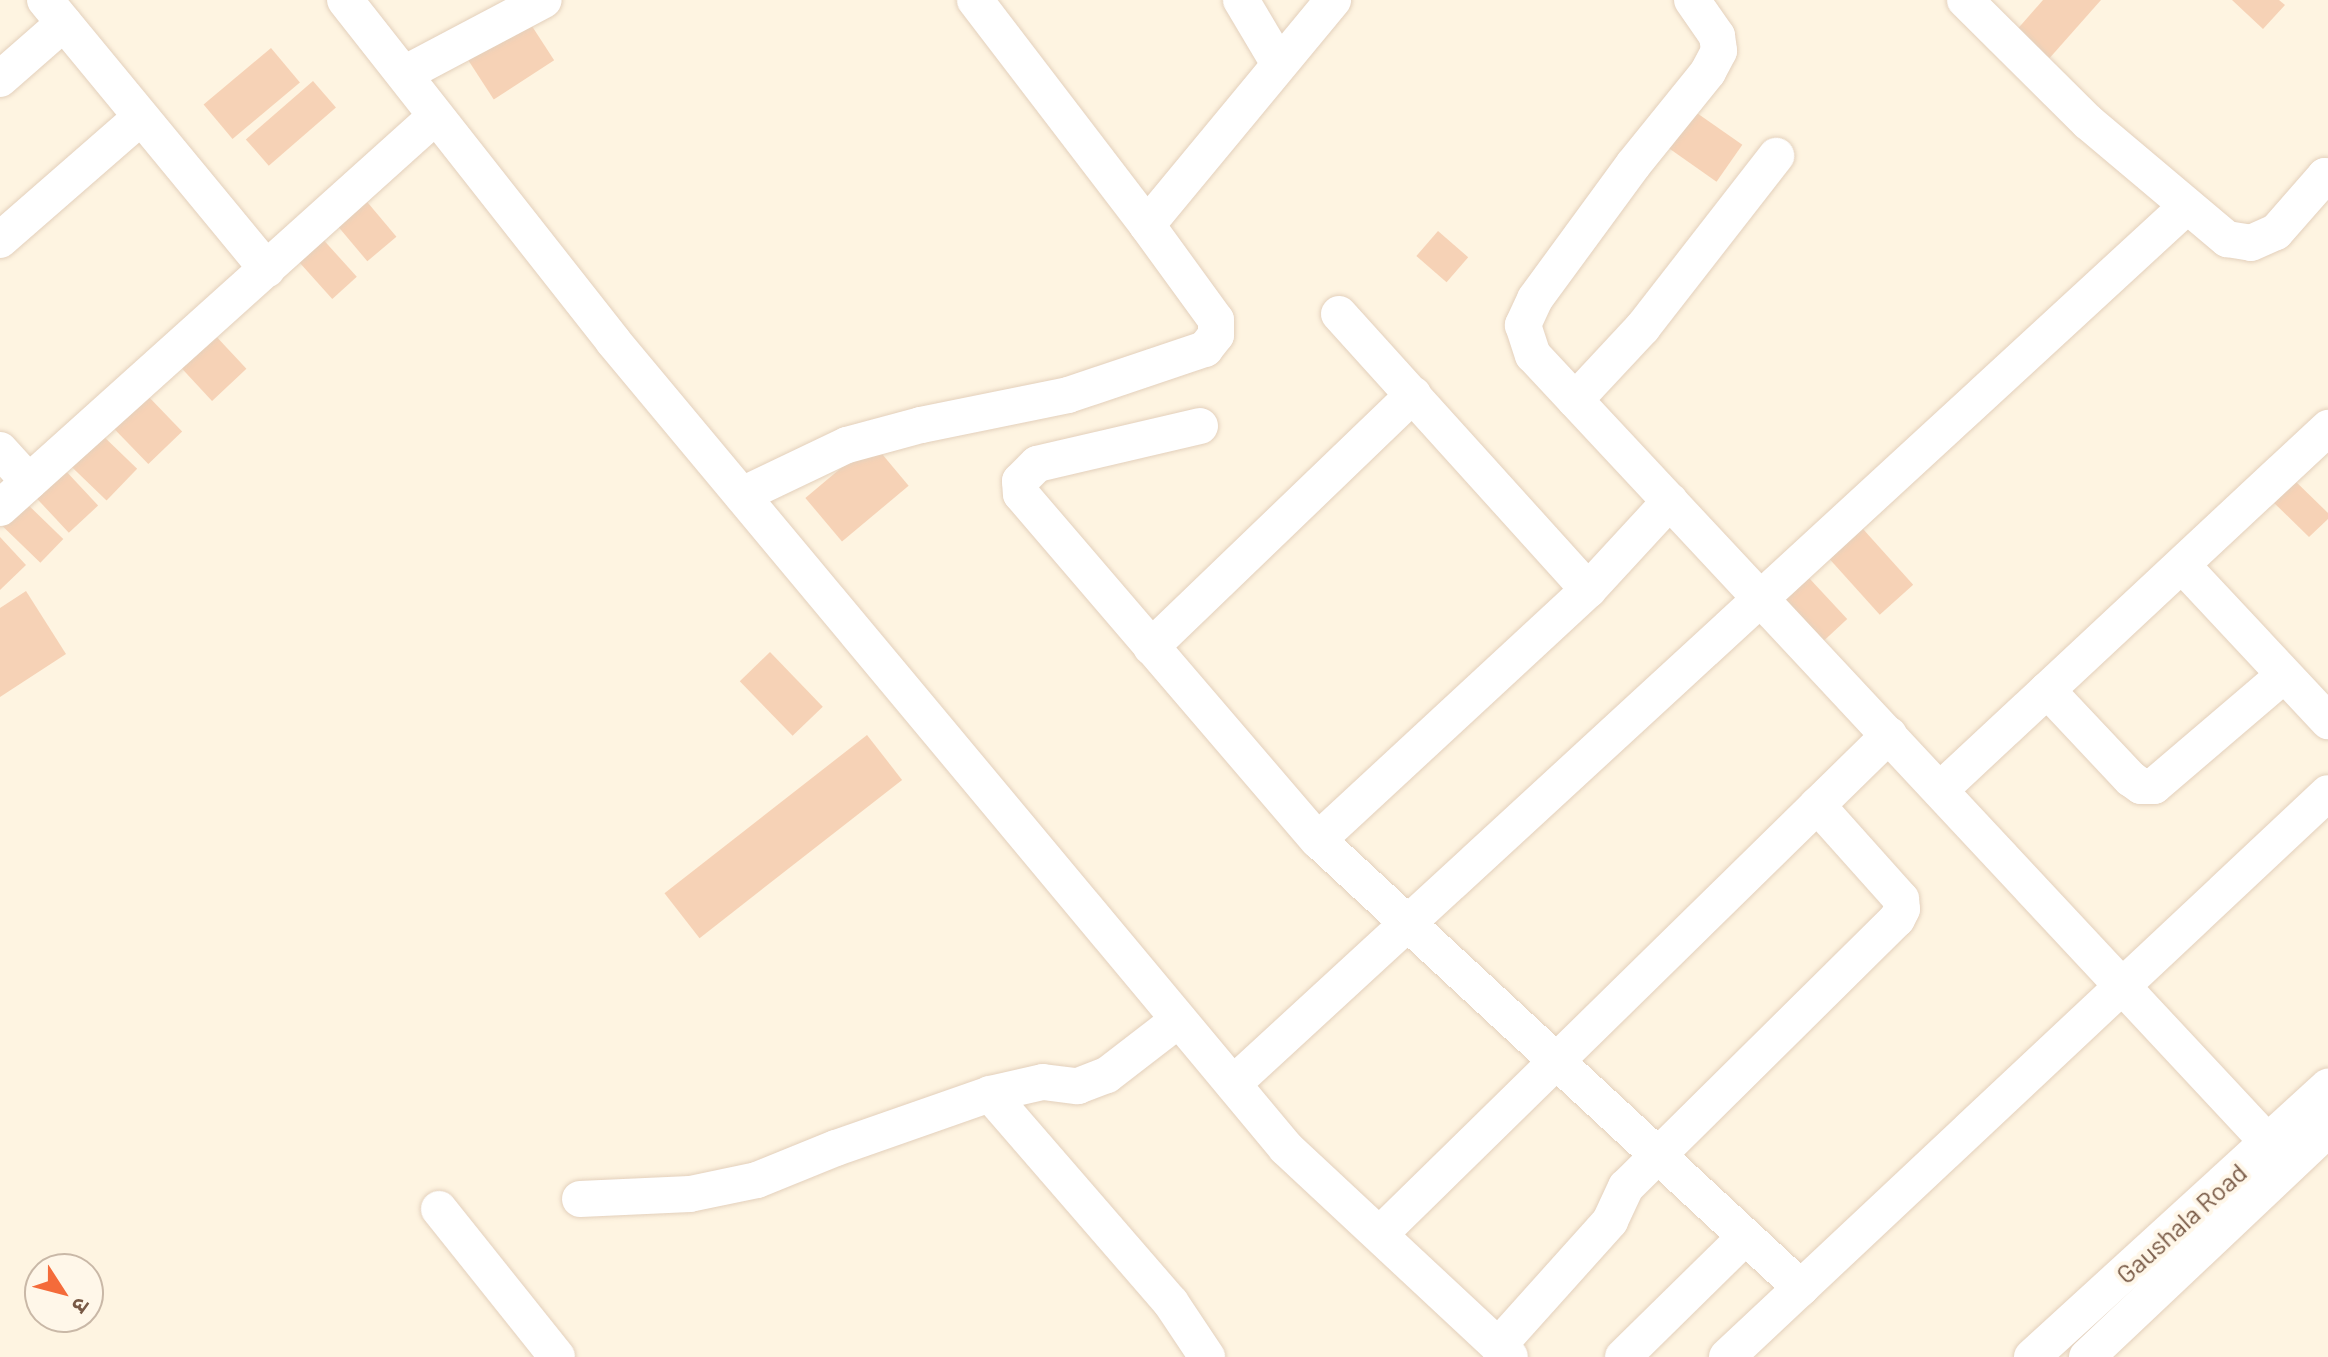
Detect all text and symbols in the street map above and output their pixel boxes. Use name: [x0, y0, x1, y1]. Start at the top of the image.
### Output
street label: Gaushala Road: [2109, 1156, 2253, 1290]
north arrow: [24, 1253, 104, 1333]
text: उ: [67, 1293, 96, 1319]

